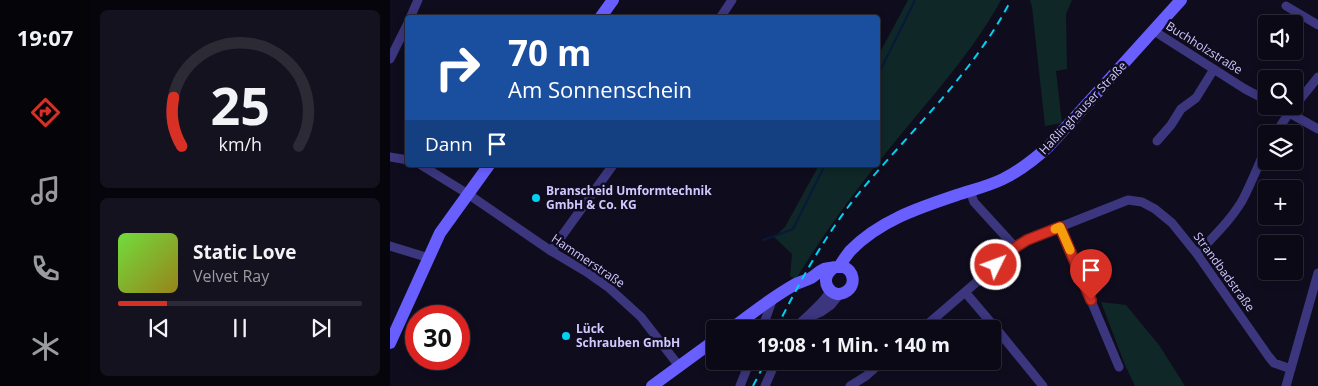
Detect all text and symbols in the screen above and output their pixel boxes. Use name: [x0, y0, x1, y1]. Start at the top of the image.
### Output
map controls: [1258, 15, 1303, 280]
button: sound: [1258, 15, 1303, 60]
street label: Buchholzstraße: [1163, 17, 1246, 78]
text: 19:07: [17, 22, 73, 52]
text: 70 m: [508, 29, 591, 76]
icon: right: [425, 35, 490, 100]
street label: Haßlinghauser Straße: [1035, 57, 1130, 158]
text: 25: [210, 69, 270, 140]
button: search: [1258, 70, 1303, 115]
text: Am Sonnenschein: [508, 74, 692, 104]
icon: directions: [28, 95, 63, 130]
button: layers: [1258, 125, 1303, 170]
icon: arrive: [483, 130, 511, 158]
text: Dann: [425, 131, 473, 157]
text: km/h: [218, 132, 262, 156]
icon: music: [28, 173, 63, 208]
button: +: [1258, 180, 1303, 225]
place label: Branscheid Umformtechnik GmbH & Co. KG: [546, 182, 712, 213]
marker: Branscheid Umformtechnik GmbH & Co. KG: [530, 192, 542, 204]
street label: Strandbadstraße: [1190, 229, 1259, 315]
street label: Hammerstraße: [548, 230, 629, 292]
button: −: [1258, 235, 1303, 280]
position arrow: [969, 238, 1021, 290]
text: Static Love: [193, 239, 296, 265]
pin: [1070, 249, 1112, 300]
icon: phone: [28, 251, 63, 286]
icon: arrive: [1077, 256, 1105, 284]
text: Velvet Ray: [193, 265, 269, 287]
speed limit sign: 30: [405, 305, 470, 370]
icon: previous: [145, 314, 173, 342]
icon: pause: [226, 314, 254, 342]
icon: next: [307, 314, 335, 342]
place label: Lück Schrauben GmbH: [576, 320, 680, 351]
icon: climate: [28, 329, 63, 364]
marker: Lück Schrauben GmbH: [560, 330, 572, 342]
text: 19:08 · 1 Min. · 140 m: [757, 332, 950, 358]

